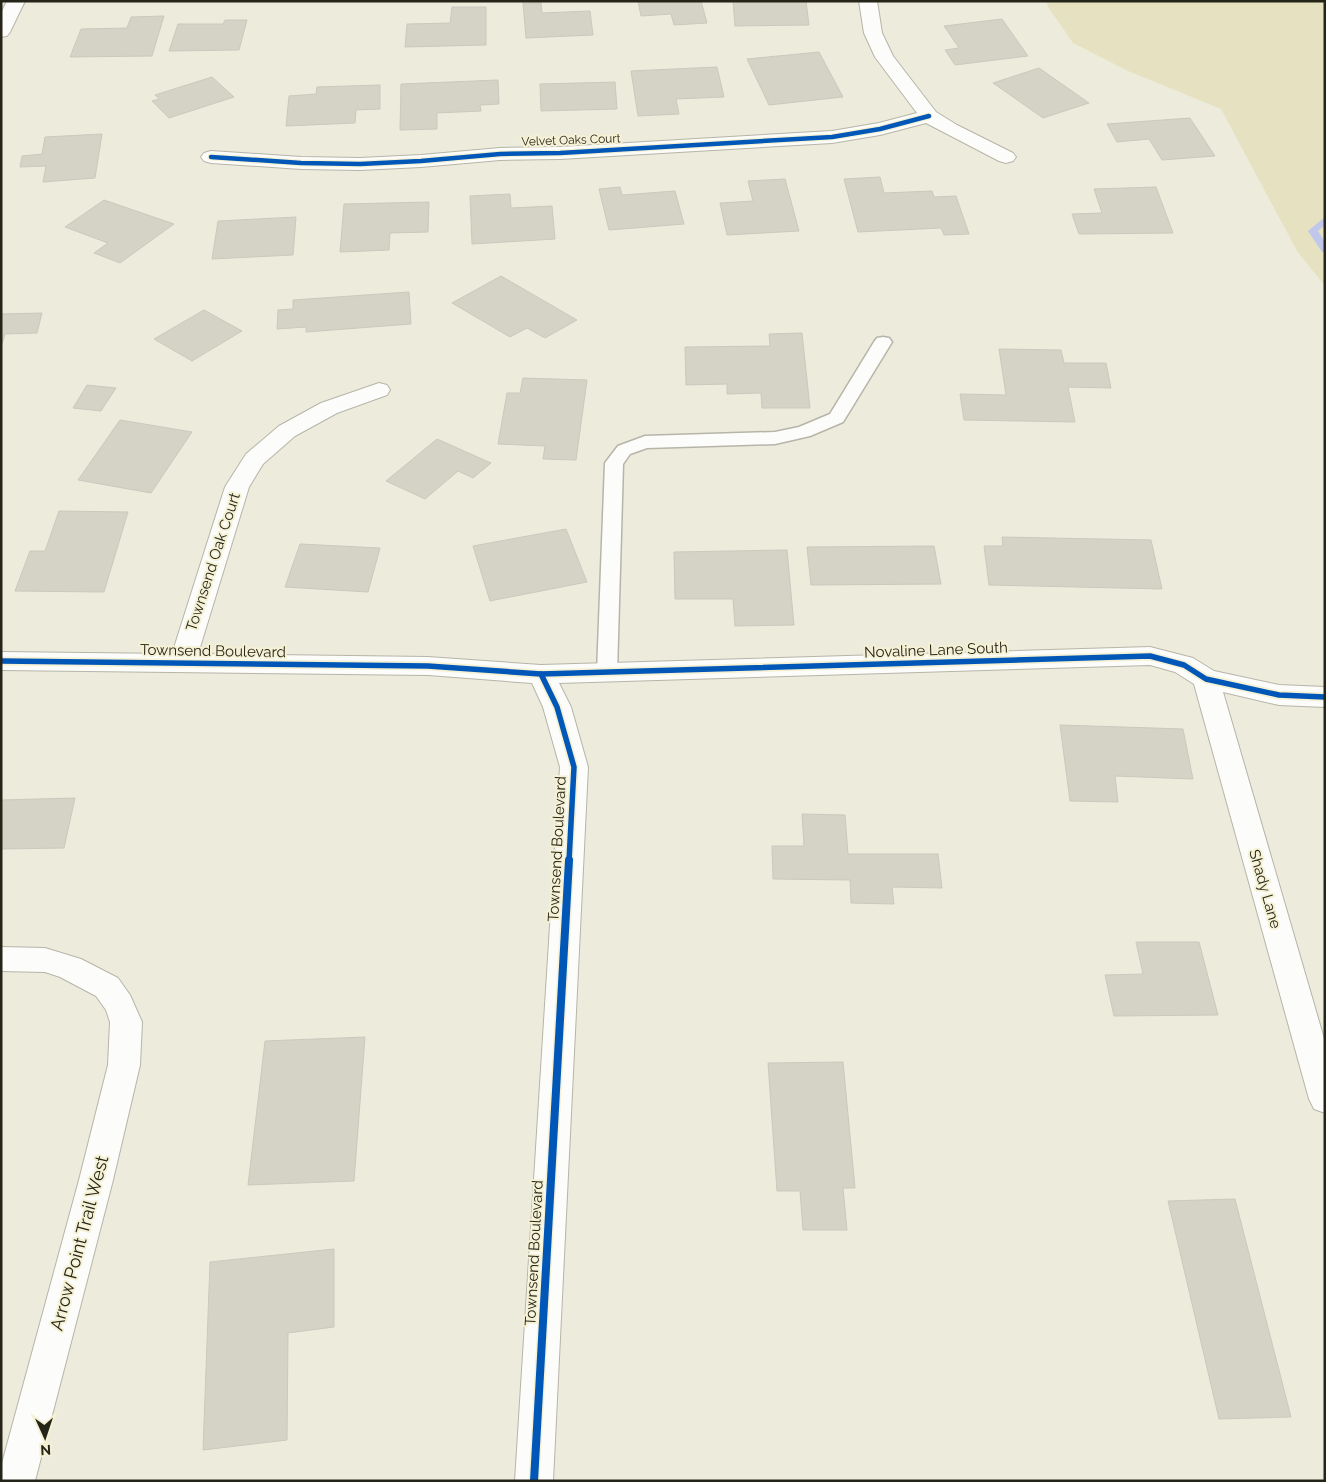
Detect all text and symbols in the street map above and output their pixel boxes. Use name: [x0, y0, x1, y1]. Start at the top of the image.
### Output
street label: Velvet Oaks Court: [521, 131, 621, 149]
street label: Townsend Oak Court: [182, 490, 244, 634]
street label: Novaline Lane South: [864, 638, 1008, 662]
street label: Townsend Boulevard: [140, 641, 286, 661]
street label: Townsend Boulevard: [544, 776, 570, 922]
street label: Shady Lane: [1245, 847, 1285, 931]
street label: Arrow Point Trail West: [46, 1153, 112, 1333]
street label: Townsend Boulevard: [521, 1180, 547, 1326]
north arrow: [20, 1412, 70, 1462]
text: N: [40, 1442, 51, 1458]

